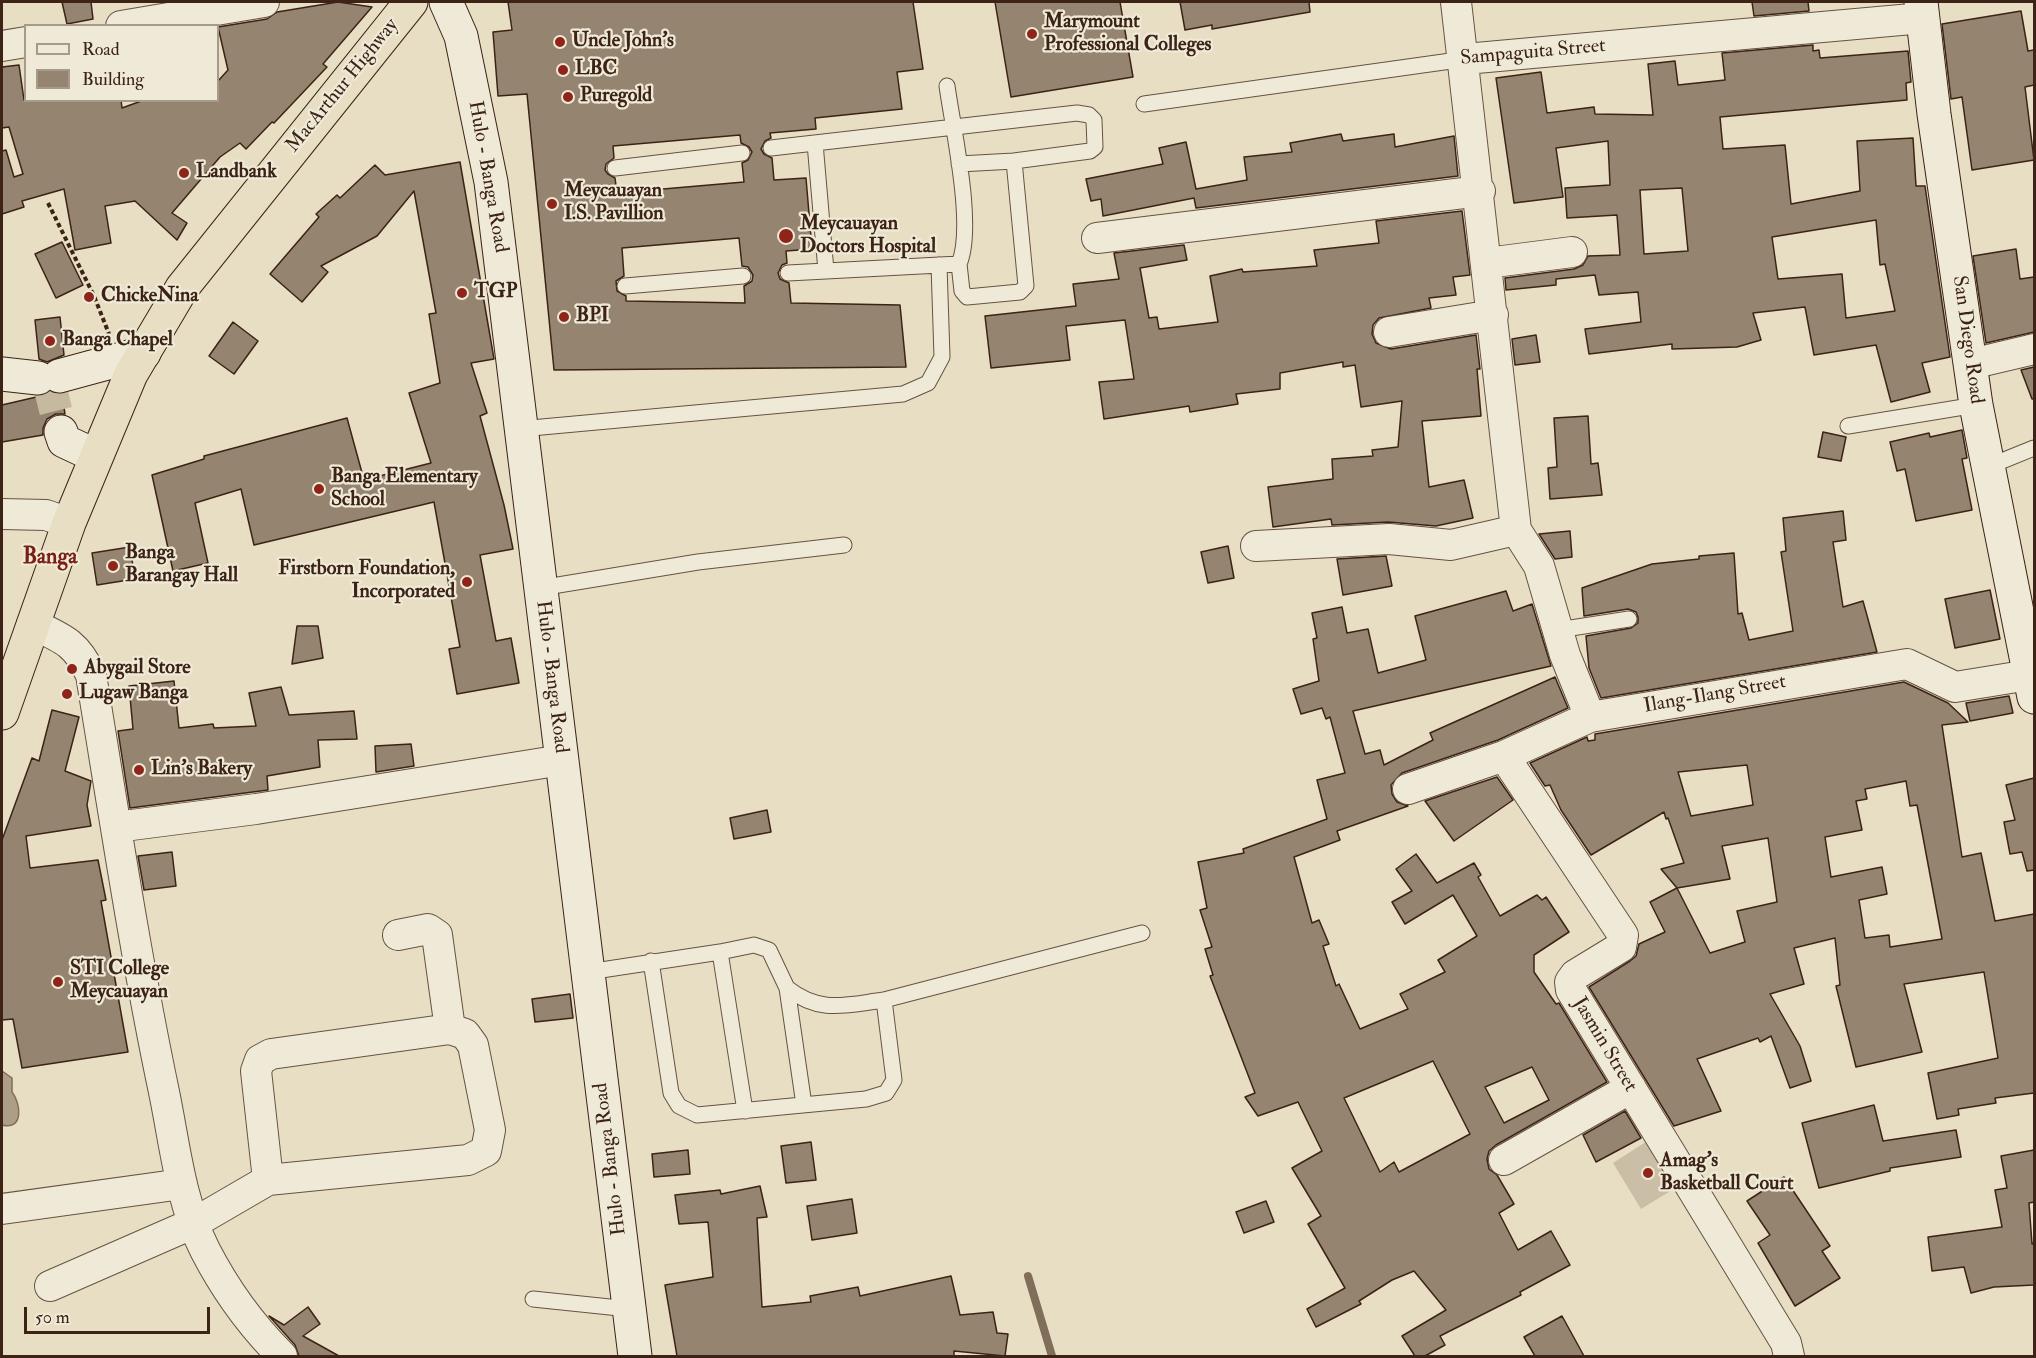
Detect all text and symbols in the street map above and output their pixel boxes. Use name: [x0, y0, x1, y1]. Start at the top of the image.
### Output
place label: Marymount Professional Colleges: [1044, 11, 1211, 58]
street label: MacArthur Highway: [282, 14, 404, 158]
legend: [24, 24, 219, 102]
marker: Marymount Professional Colleges: [1025, 27, 1039, 41]
place label: Uncle John's: [572, 30, 674, 54]
marker: Uncle John's: [553, 35, 567, 49]
street label: Sampaguita Street: [1459, 35, 1607, 71]
text: Road: [82, 38, 120, 61]
place label: LBC: [575, 58, 617, 82]
marker: LBC: [556, 63, 570, 77]
text: Building: [82, 68, 144, 91]
place label: Puregold: [580, 85, 652, 109]
marker: Puregold: [561, 90, 575, 104]
street label: Hulo - Banga Road: [462, 99, 512, 255]
place label: Landbank: [196, 161, 277, 185]
marker: Landbank: [177, 166, 191, 180]
place label: Meycauayan I.S. Pavillion: [564, 180, 664, 227]
marker: Meycauayan I.S. Pavillion: [545, 197, 559, 211]
place label: Meycauayan Doctors Hospital: [800, 213, 936, 260]
marker: Meycauayan Doctors Hospital: [777, 227, 795, 245]
street label: San Diego Road: [1946, 274, 1988, 406]
place label: TGP: [474, 281, 517, 305]
place label: ChickeNina: [101, 285, 199, 309]
marker: TGP: [455, 286, 469, 300]
marker: ChickeNina: [82, 290, 96, 304]
place label: BPI: [576, 305, 609, 329]
marker: BPI: [557, 310, 571, 324]
place label: Banga Chapel: [62, 329, 173, 353]
marker: Banga Chapel: [43, 334, 57, 348]
place label: Banga Elementary School: [331, 466, 478, 513]
marker: Banga Elementary School: [312, 482, 326, 496]
place label: Banga Barangay Hall: [125, 542, 238, 589]
district label: Banga: [23, 545, 77, 571]
place label: Firstborn Foundation, Incorporated: [278, 558, 455, 605]
marker: Banga Barangay Hall: [106, 559, 120, 573]
marker: Firstborn Foundation, Incorporated: [460, 575, 474, 589]
street label: Hulo - Banga Road: [530, 599, 572, 755]
place label: Abygail Store: [84, 657, 191, 681]
marker: Abygail Store: [65, 662, 79, 676]
street label: Ilang-Ilang Street: [1642, 671, 1788, 719]
place label: Lugaw Banga: [79, 682, 188, 706]
marker: Lugaw Banga: [60, 687, 74, 701]
place label: Lin's Bakery: [151, 758, 252, 782]
marker: Lin's Bakery: [132, 763, 146, 777]
place label: STI College Meycauayan: [70, 958, 169, 1005]
marker: STI College Meycauayan: [51, 975, 65, 989]
street label: Jasmin Street: [1566, 993, 1642, 1097]
street label: Hulo - Banga Road: [590, 1081, 632, 1237]
place label: Amag's Basketball Court: [1660, 1150, 1793, 1197]
marker: Amag's Basketball Court: [1641, 1166, 1655, 1180]
scale bar: [27, 1295, 213, 1333]
text: 50 m: [35, 1306, 70, 1329]

